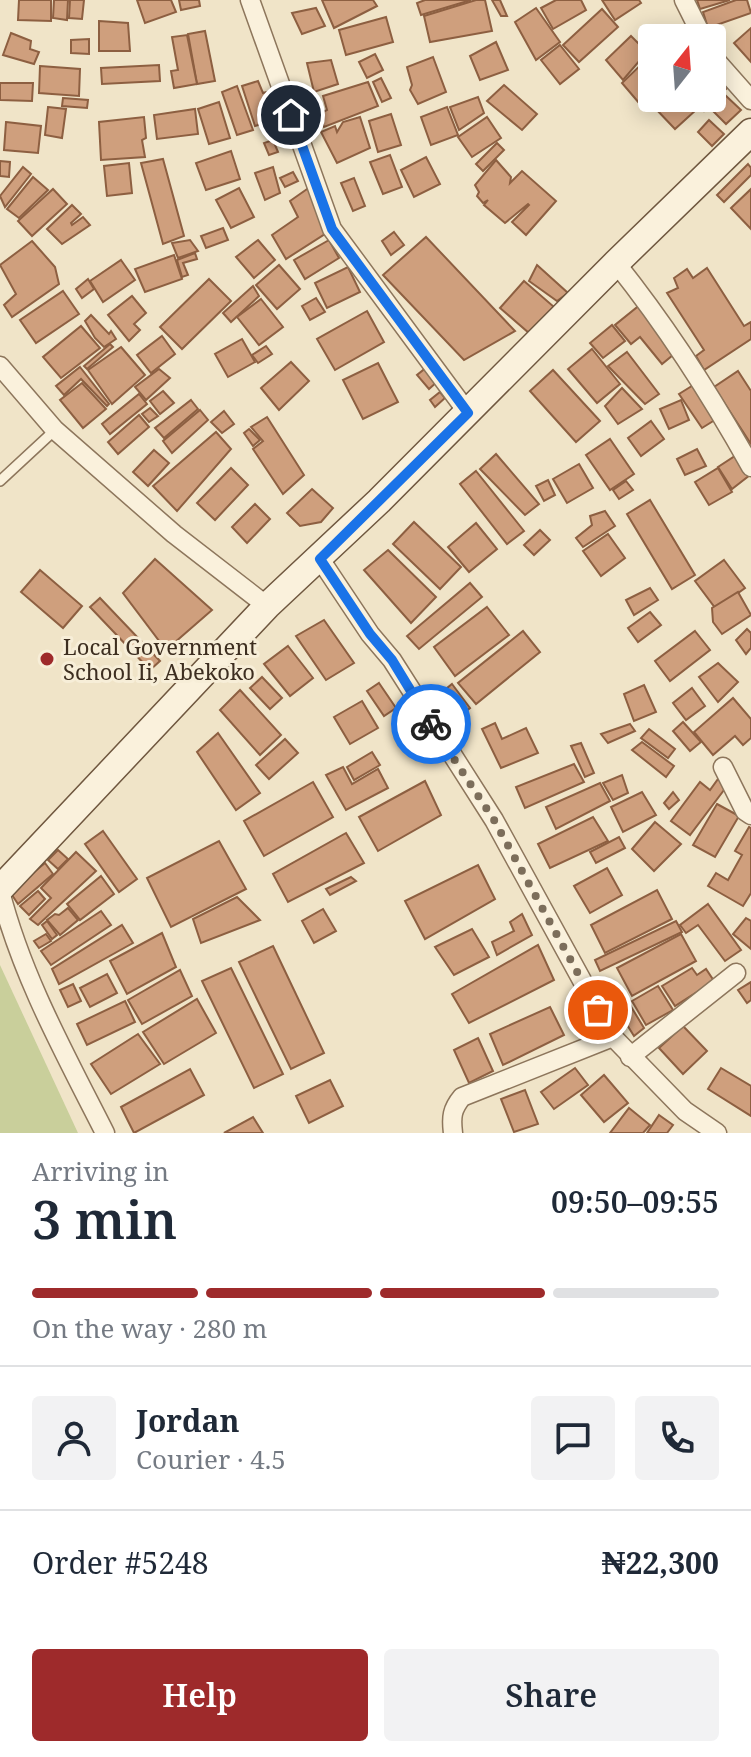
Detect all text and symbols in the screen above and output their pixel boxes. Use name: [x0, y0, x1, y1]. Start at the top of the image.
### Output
north arrow: [638, 24, 726, 112]
map controls: [638, 24, 726, 112]
pin: [257, 81, 325, 149]
icon: home: [269, 93, 313, 137]
place label: Local Government School Ii, Abekoko: [63, 631, 257, 686]
marker: Local Government School Ii, Abekoko: [38, 650, 56, 668]
courier: [391, 684, 471, 764]
icon: bike: [409, 702, 453, 746]
pin: [564, 976, 632, 1044]
icon: bag: [576, 988, 620, 1032]
text: Arriving in: [32, 1153, 169, 1189]
text: 09:50–09:55: [551, 1181, 719, 1222]
text: 3 min: [32, 1183, 177, 1254]
text: On the way · 280 m: [32, 1310, 267, 1346]
button: person: [32, 1396, 116, 1480]
button: chat: [531, 1396, 615, 1480]
button: phone: [635, 1396, 719, 1480]
text: Jordan: [136, 1400, 239, 1441]
text: Courier · 4.5: [136, 1441, 286, 1477]
text: Order #5248: [32, 1542, 209, 1583]
text: ₦22,300: [602, 1542, 719, 1583]
button: Help: [32, 1649, 368, 1741]
button: Share: [384, 1649, 719, 1741]

